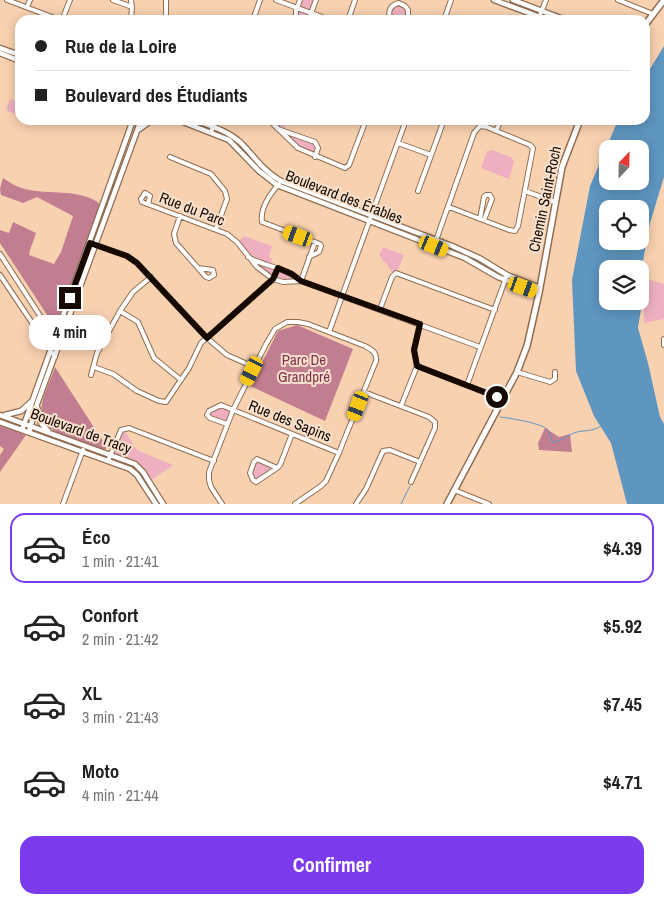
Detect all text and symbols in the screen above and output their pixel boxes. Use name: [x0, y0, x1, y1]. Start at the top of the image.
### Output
text: Rue de la Loire: [65, 33, 177, 59]
text: Boulevard des Étudiants: [65, 82, 248, 108]
north arrow: [599, 140, 649, 190]
map controls: [599, 140, 649, 310]
street label: Chemin Saint-Roch: [523, 144, 566, 254]
street label: Boulevard des Érables: [283, 165, 406, 229]
street label: Rue du Parc: [156, 186, 228, 231]
button: locate: [599, 200, 649, 250]
car: [281, 224, 314, 248]
car: [417, 233, 450, 259]
button: layers: [599, 260, 649, 310]
car: [506, 275, 539, 299]
route end: [59, 287, 81, 309]
callout: 4 min: [29, 316, 111, 350]
text: 4 min: [53, 321, 87, 343]
park label: Parc De Grandpré: [278, 349, 330, 387]
car: [238, 354, 265, 388]
route start: [486, 386, 508, 408]
car: [345, 389, 370, 423]
street label: Rue des Sapins: [246, 394, 335, 447]
street label: Boulevard de Tracy: [28, 403, 135, 459]
text: Éco: [82, 524, 111, 550]
icon: car: [22, 526, 67, 571]
text: $4.39: [603, 535, 642, 561]
text: 1 min · 21:41: [82, 550, 159, 572]
text: Confort: [82, 602, 138, 628]
icon: car: [22, 604, 67, 649]
text: $5.92: [603, 613, 642, 639]
text: 2 min · 21:42: [82, 628, 159, 650]
text: XL: [82, 680, 102, 706]
icon: car: [22, 682, 67, 727]
text: $7.45: [603, 691, 642, 717]
text: 3 min · 21:43: [82, 706, 159, 728]
text: Moto: [82, 758, 119, 784]
icon: car: [22, 760, 67, 805]
text: $4.71: [603, 769, 642, 795]
text: 4 min · 21:44: [82, 784, 159, 806]
button: Confirmer: [20, 836, 644, 894]

